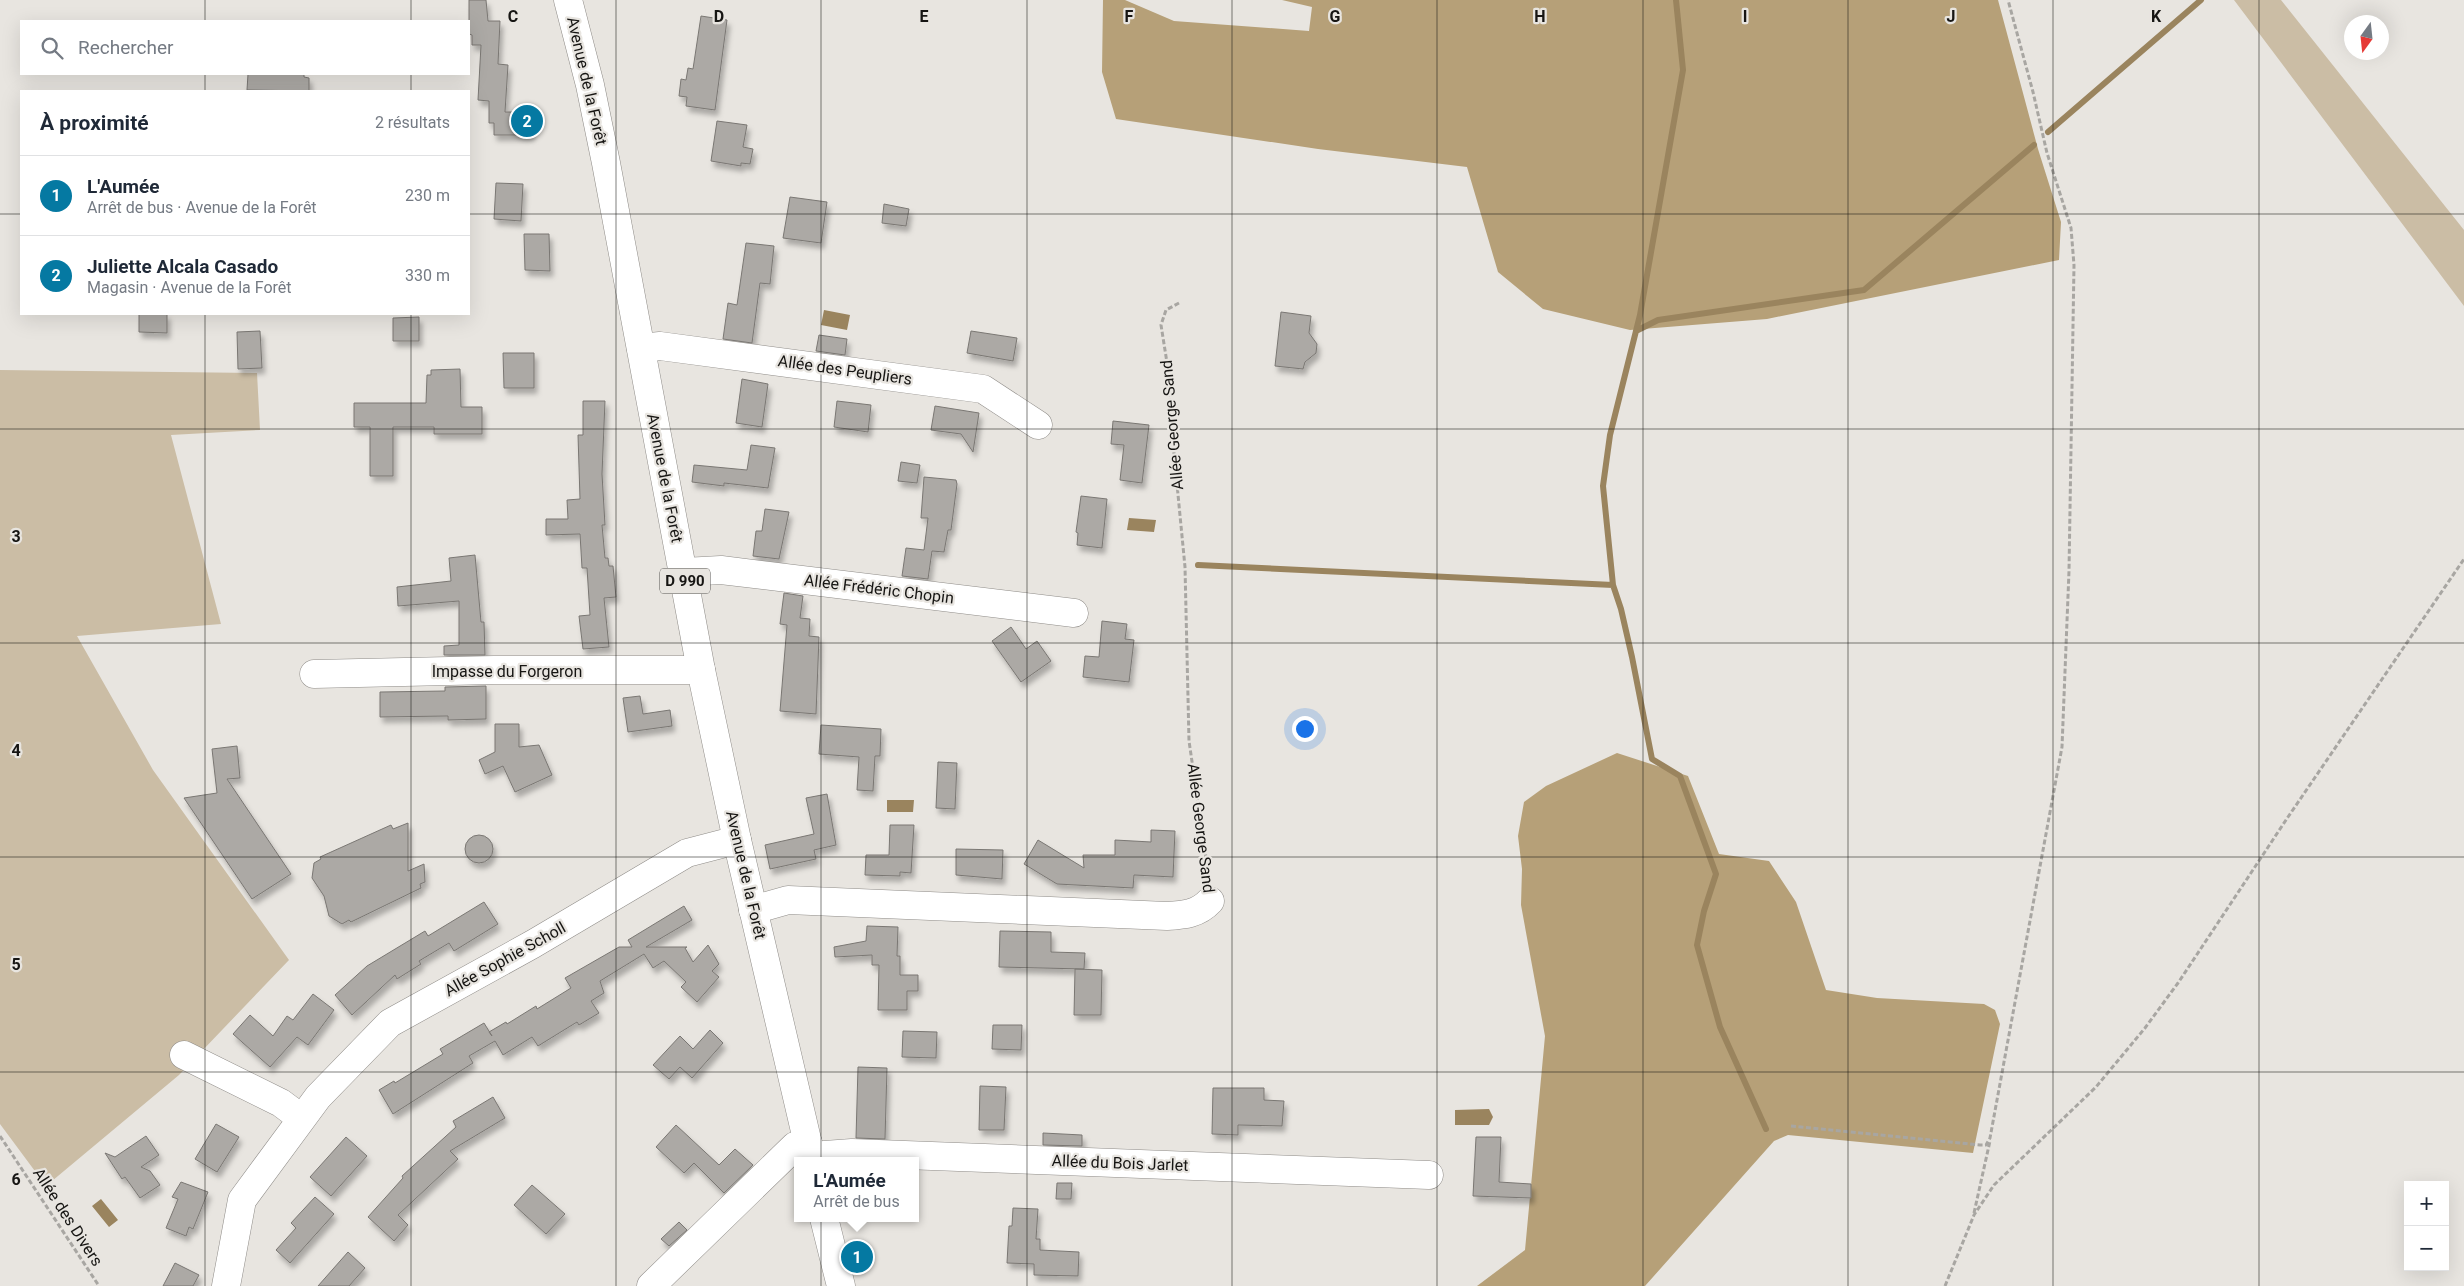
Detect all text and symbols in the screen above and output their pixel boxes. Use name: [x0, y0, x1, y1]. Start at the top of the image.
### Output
text: C: [508, 7, 518, 26]
text: D: [714, 7, 724, 26]
text: E: [920, 7, 929, 26]
text: F: [1125, 7, 1134, 26]
text: G: [1330, 7, 1341, 26]
text: H: [1534, 7, 1546, 26]
text: I: [1743, 7, 1747, 26]
text: J: [1947, 7, 1955, 26]
text: K: [2151, 7, 2162, 26]
street label: Avenue de la Forêt: [563, 15, 611, 147]
north arrow: [2344, 15, 2389, 60]
search box: [20, 20, 470, 75]
icon: search: [38, 34, 66, 62]
text: Rechercher: [78, 36, 173, 59]
pin: 2: [511, 102, 543, 140]
text: À proximité: [40, 111, 149, 135]
text: 2 résultats: [375, 113, 450, 132]
text: L'Aumée: [87, 175, 160, 198]
text: 1: [51, 186, 61, 205]
text: 230 m: [405, 186, 450, 205]
text: Arrêt de bus · Avenue de la Forêt: [87, 198, 317, 217]
text: Juliette Alcala Casado: [87, 255, 278, 278]
text: 2: [51, 266, 61, 285]
text: 330 m: [405, 266, 450, 285]
text: Magasin · Avenue de la Forêt: [87, 278, 292, 297]
street label: Allée des Peupliers: [777, 351, 913, 389]
street label: Allée George Sand: [1157, 359, 1187, 491]
street label: Avenue de la Forêt: [643, 412, 687, 544]
text: 3: [11, 527, 21, 546]
road number: D 990: [660, 568, 710, 594]
street label: Allée Frédéric Chopin: [803, 570, 955, 608]
street label: Impasse du Forgeron: [432, 662, 582, 681]
your location: [1292, 716, 1318, 742]
text: 4: [11, 741, 21, 760]
street label: Allée George Sand: [1184, 762, 1218, 894]
street label: Avenue de la Forêt: [722, 809, 770, 941]
street label: Allée Sophie Scholl: [441, 918, 569, 1000]
text: 5: [11, 955, 21, 974]
street label: Allée du Bois Jarlet: [1051, 1151, 1189, 1175]
popup: [794, 1157, 919, 1222]
street label: Allée des Divers: [29, 1164, 107, 1270]
text: L'Aumée: [813, 1169, 886, 1192]
text: 6: [11, 1170, 21, 1189]
map controls: [2404, 1181, 2449, 1271]
button: +: [2404, 1181, 2449, 1226]
text: Arrêt de bus: [813, 1192, 900, 1211]
button: −: [2404, 1226, 2449, 1271]
pin: 1: [841, 1238, 873, 1276]

